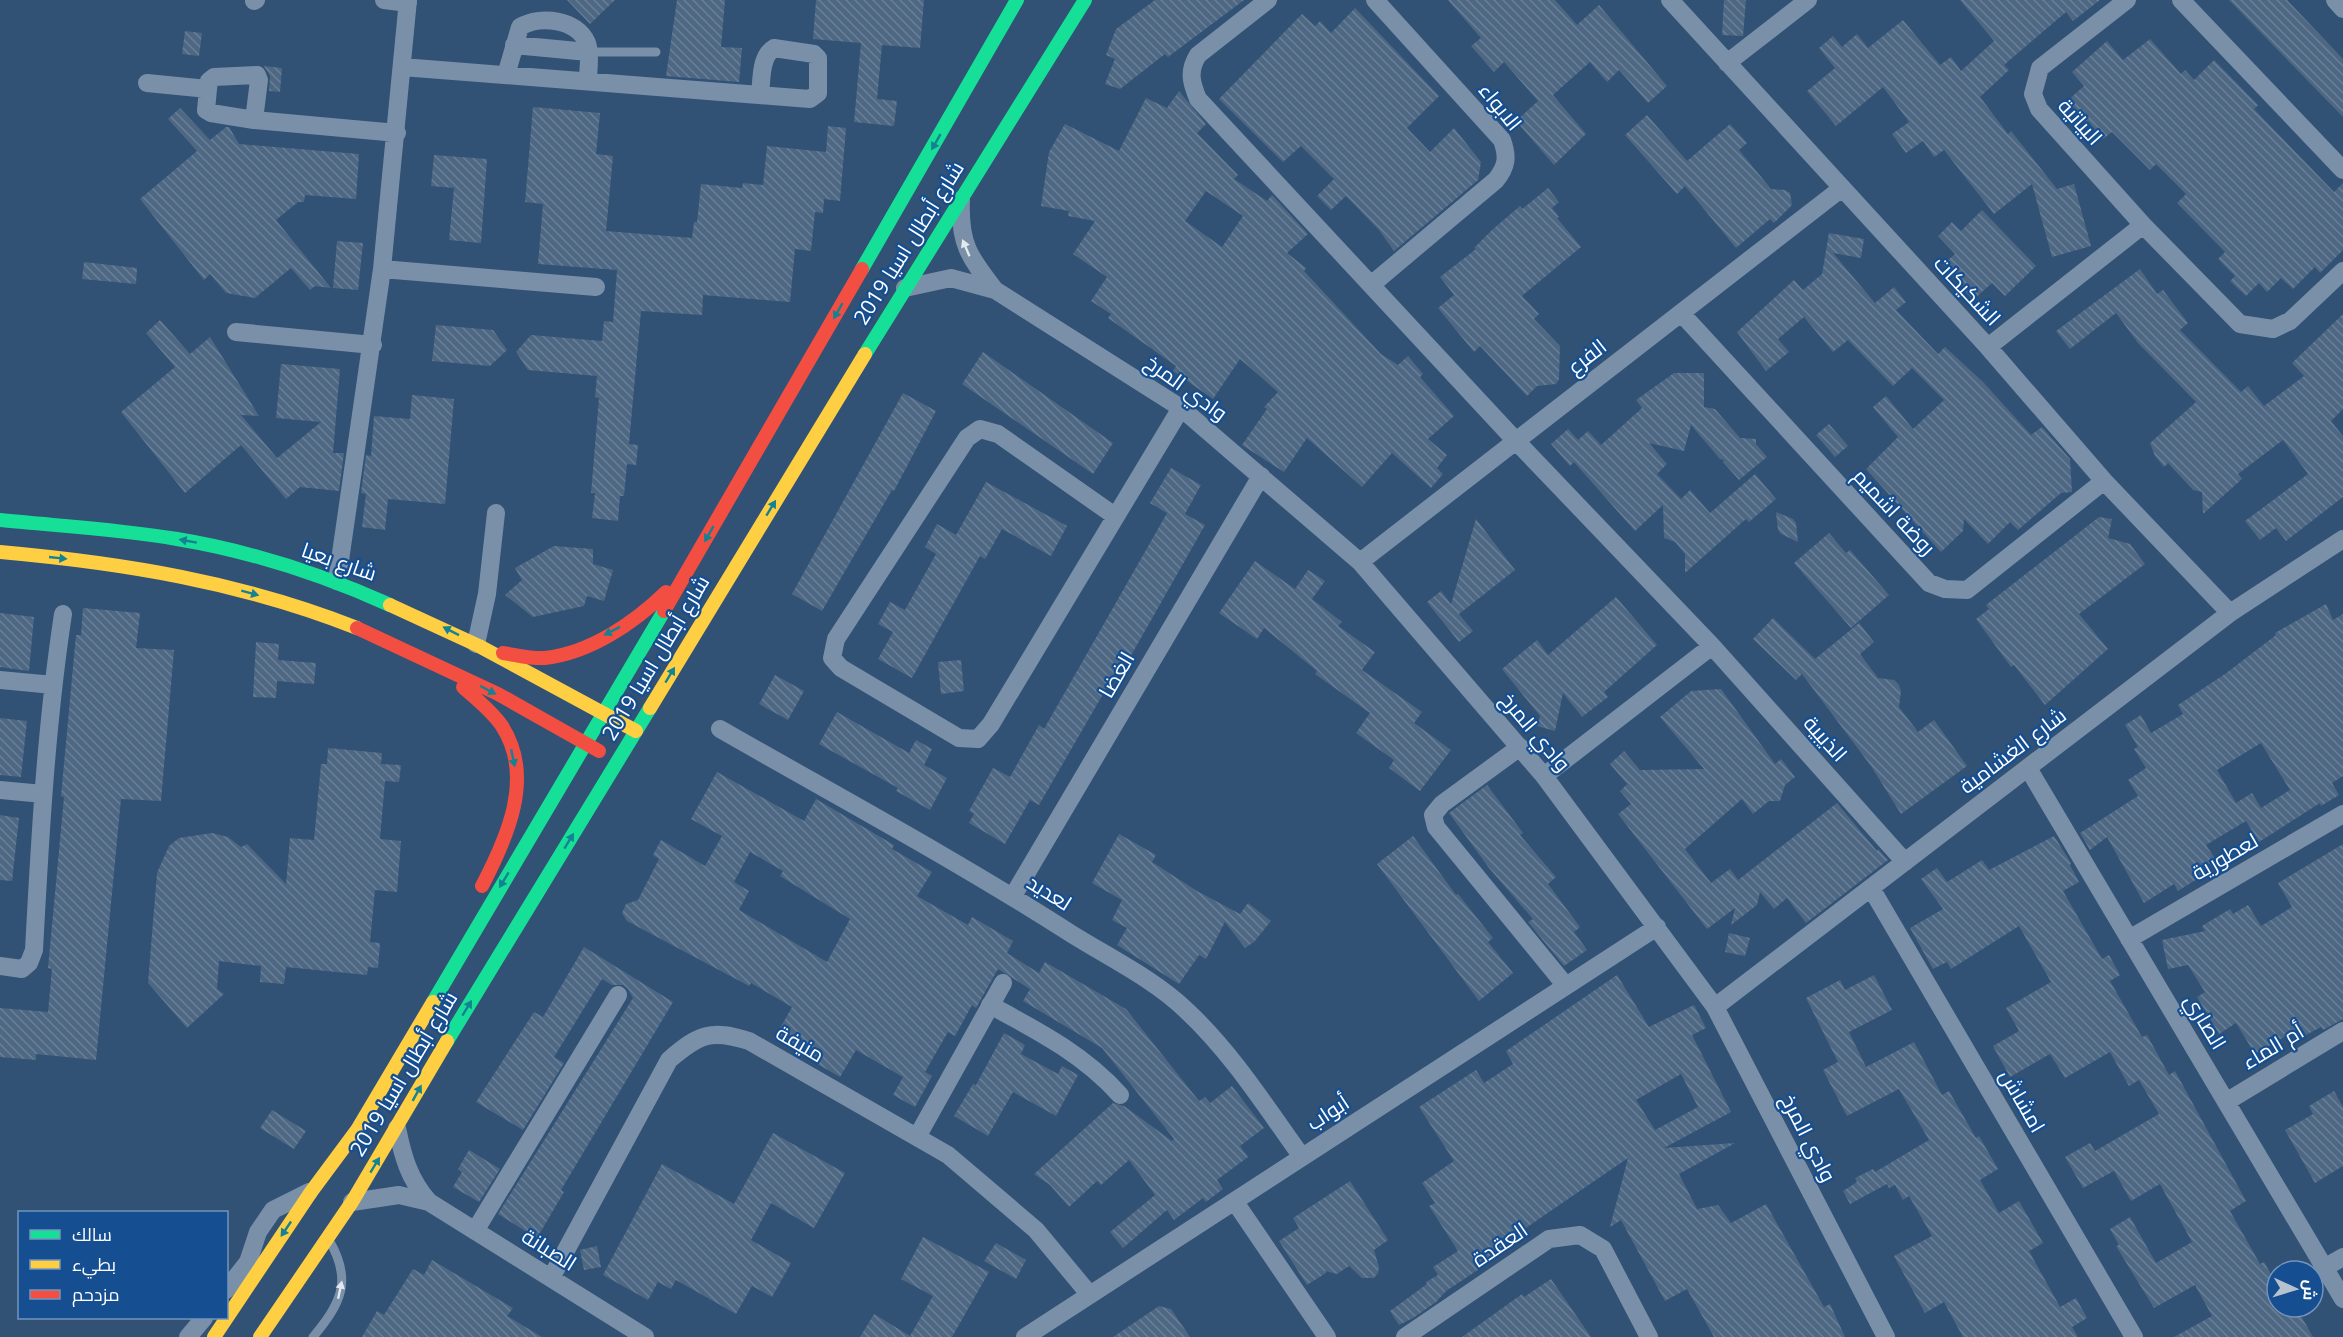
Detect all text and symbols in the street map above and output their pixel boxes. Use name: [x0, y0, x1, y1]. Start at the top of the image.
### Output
street label: الابواء: [1473, 77, 1529, 136]
street label: البياتية: [2052, 92, 2109, 151]
one-way arrow: [931, 134, 941, 151]
street label: شارع أبطال اسيا 2019: [847, 155, 971, 330]
one-way arrow: [961, 239, 970, 257]
street label: الشكيكات: [1928, 249, 2007, 331]
one-way arrow: [833, 303, 843, 320]
street label: الفرع: [1561, 332, 1612, 381]
street label: وادي المرخ: [1138, 348, 1233, 429]
street label: روضة اشميم: [1847, 462, 1942, 561]
one-way arrow: [766, 500, 777, 516]
one-way arrow: [703, 526, 714, 542]
street label: شارع بعيا: [298, 535, 381, 588]
one-way arrow: [178, 537, 197, 546]
one-way arrow: [49, 553, 68, 563]
street label: شارع أبطال اسيا 2019: [595, 570, 716, 746]
one-way arrow: [241, 588, 259, 598]
one-way arrow: [442, 627, 460, 637]
one-way arrow: [604, 627, 621, 636]
street label: الغضا: [1092, 646, 1140, 703]
one-way arrow: [665, 666, 675, 683]
one-way arrow: [480, 685, 497, 695]
street label: وادي المرخ: [1492, 686, 1577, 779]
street label: شارع الغشامية: [1953, 701, 2072, 800]
street label: الذيبية: [1798, 709, 1854, 767]
one-way arrow: [509, 749, 518, 768]
street label: لعطورية: [2186, 826, 2263, 886]
one-way arrow: [563, 833, 574, 849]
street label: لعديد: [1022, 868, 1077, 917]
one-way arrow: [499, 872, 510, 888]
street label: شارع أبطال اسيا 2019: [343, 986, 464, 1162]
street label: الصاري: [2176, 989, 2233, 1056]
one-way arrow: [462, 999, 472, 1016]
street label: أم الماء: [2236, 1017, 2309, 1076]
street label: منيفة: [771, 1018, 830, 1068]
street label: امشاش: [1994, 1064, 2052, 1137]
one-way arrow: [412, 1084, 422, 1101]
street label: أبواب: [1301, 1088, 1354, 1136]
street label: وادي المرخ: [1772, 1089, 1843, 1188]
one-way arrow: [369, 1157, 380, 1173]
legend: [18, 1211, 228, 1319]
street label: العقدة: [1466, 1215, 1533, 1273]
one-way arrow: [281, 1221, 292, 1237]
text: سالك: [72, 1222, 112, 1246]
street label: الصبانة: [517, 1222, 582, 1277]
text: بطيء: [72, 1252, 116, 1279]
north arrow: [2265, 1259, 2325, 1319]
text: ش: [2298, 1279, 2322, 1301]
one-way arrow: [336, 1281, 345, 1300]
text: مزدحم: [72, 1282, 120, 1307]

